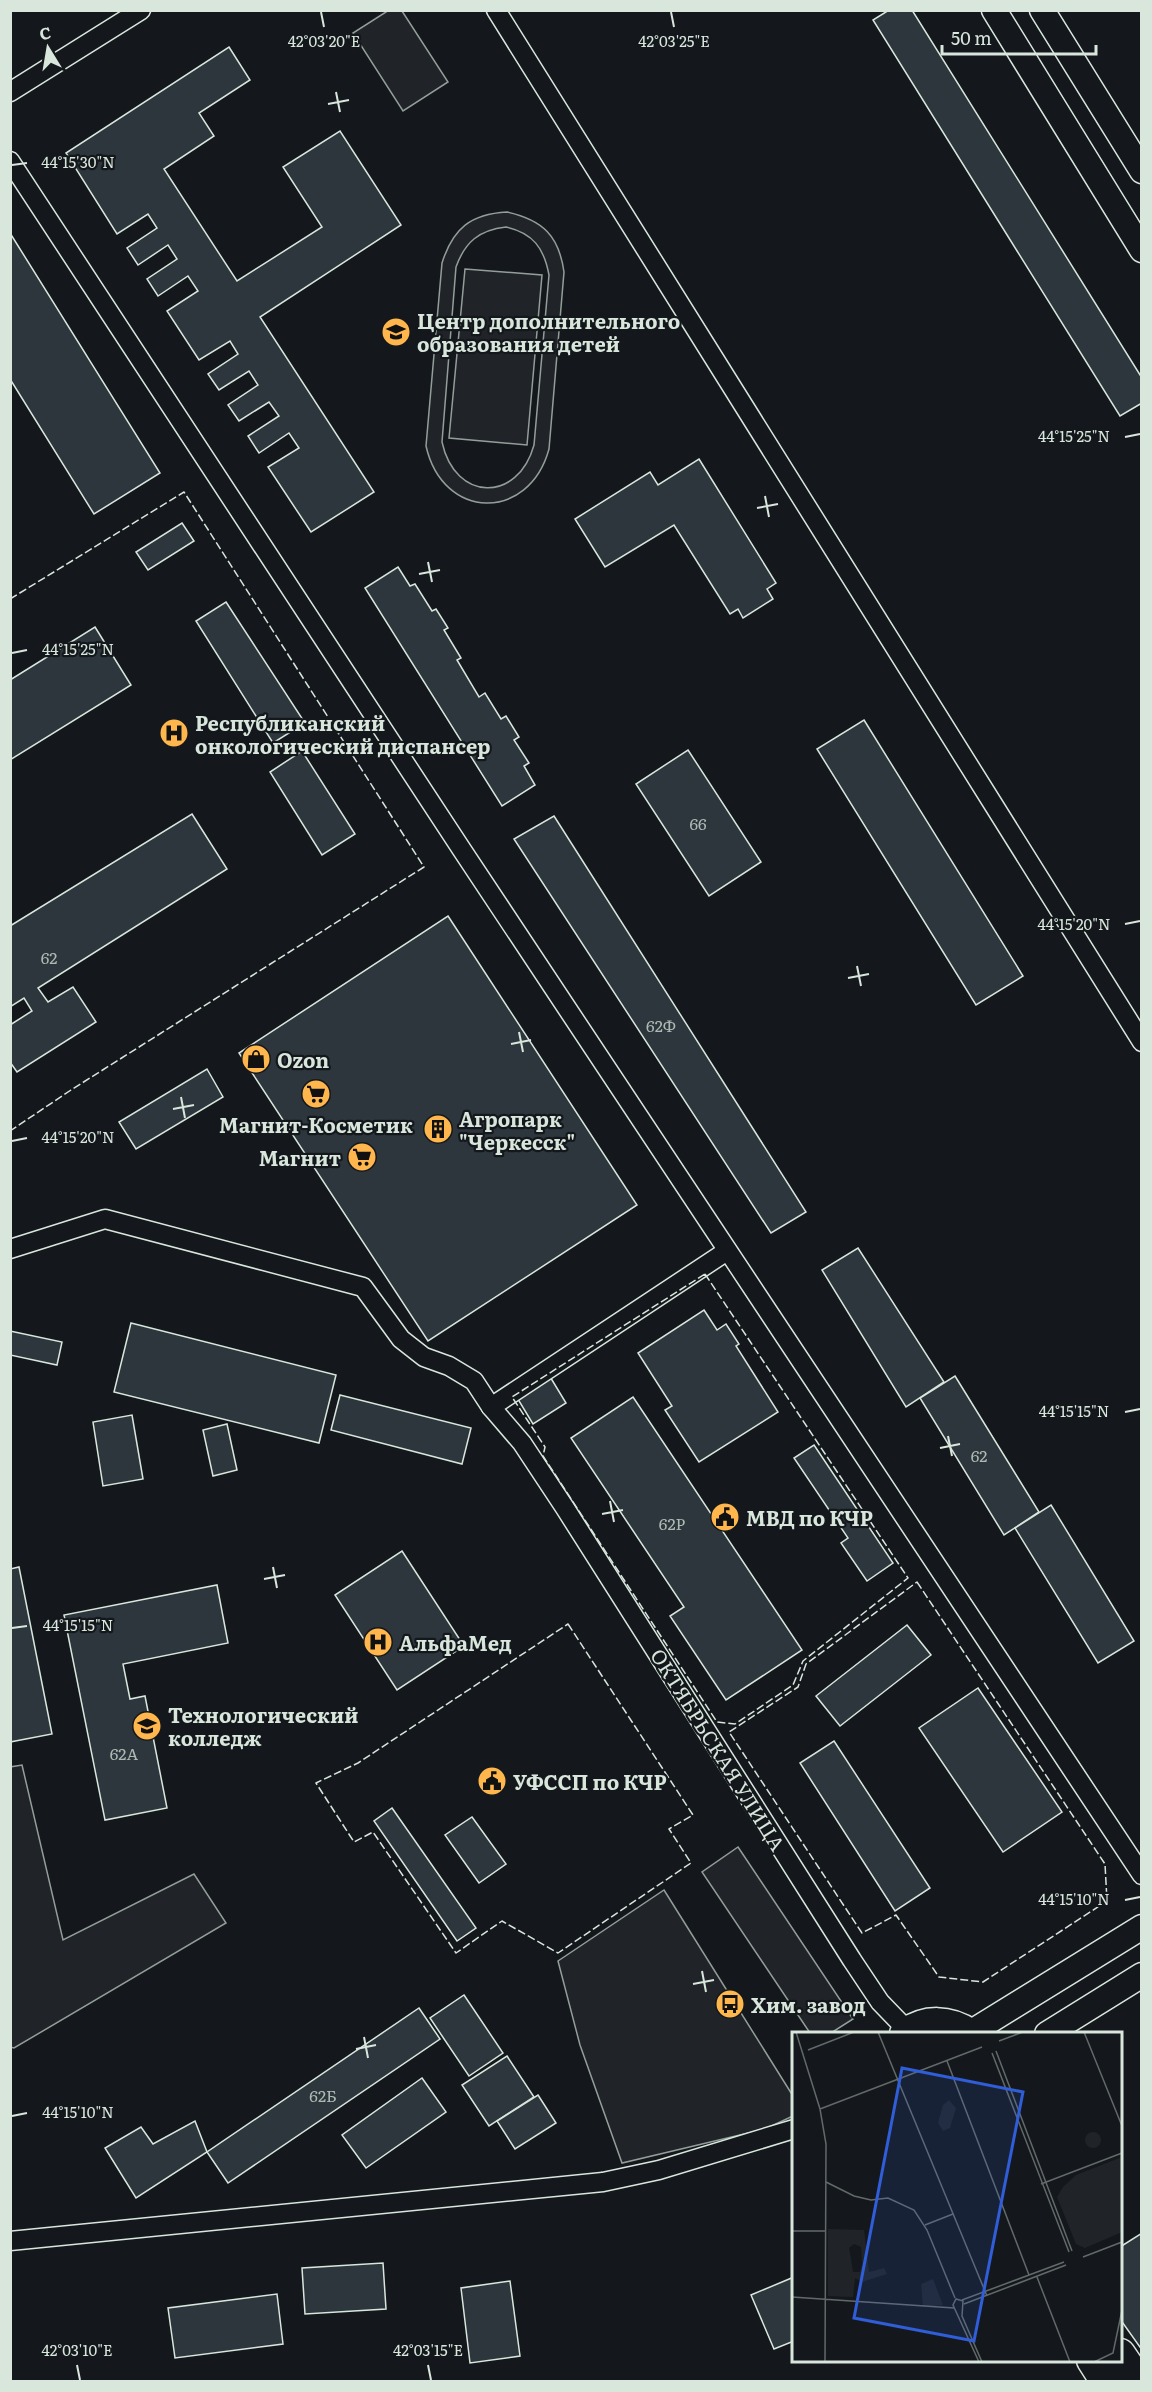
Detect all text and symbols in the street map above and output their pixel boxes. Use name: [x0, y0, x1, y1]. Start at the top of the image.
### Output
north arrow: [18, 18, 78, 78]
scale bar: [942, 18, 1096, 56]
text: С: [37, 19, 53, 45]
text: 50 m: [951, 24, 992, 51]
text: 42°03'20"E: [288, 29, 360, 52]
text: 42°03'25"E: [638, 29, 710, 52]
text: 44°15'30"N: [41, 150, 115, 173]
place label: Центр дополнительного образования детей: [417, 305, 680, 358]
school or university icon: Центр дополнительного образования детей: [380, 316, 412, 348]
text: 44°15'25"N: [1038, 424, 1110, 447]
text: 44°15'25"N: [42, 637, 114, 660]
place label: Республиканский онкологический диспансер: [195, 707, 491, 760]
hospital icon: Республиканский онкологический диспансер: [158, 717, 190, 749]
house number: 66: [689, 811, 707, 835]
text: 44°15'20"N: [1037, 912, 1111, 935]
house number: 62: [41, 945, 57, 969]
house number: 62Ф: [646, 1013, 676, 1037]
shop icon: Ozon: [240, 1043, 272, 1075]
place label: Ozon: [277, 1044, 329, 1074]
supermarket icon: Магнит-Косметик: [300, 1078, 332, 1110]
place label: Агропарк "Черкесск": [459, 1103, 575, 1156]
place label: Магнит-Косметик: [219, 1109, 413, 1139]
building icon: Агропарк "Черкесск": [422, 1113, 454, 1145]
text: 44°15'20"N: [41, 1125, 115, 1148]
supermarket icon: Магнит: [346, 1141, 378, 1173]
place label: Магнит: [259, 1142, 341, 1172]
text: 44°15'15"N: [1039, 1399, 1109, 1422]
house number: 62: [971, 1443, 987, 1467]
public building icon: МВД по КЧР: [709, 1501, 741, 1533]
place label: МВД по КЧР: [746, 1502, 873, 1532]
house number: 62Р: [659, 1511, 686, 1535]
text: 44°15'15"N: [43, 1613, 113, 1636]
hospital icon: АльфаМед: [362, 1626, 394, 1658]
place label: АльфаМед: [399, 1627, 512, 1657]
street label: ОКТЯБРЬСКАЯ УЛИЦА: [644, 1642, 794, 1856]
place label: Технологический колледж: [168, 1699, 358, 1752]
school or university icon: Технологический колледж: [131, 1710, 163, 1742]
house number: 62А: [110, 1741, 138, 1765]
public building icon: УФССП по КЧР: [476, 1765, 508, 1797]
place label: УФССП по КЧР: [513, 1766, 667, 1796]
text: 44°15'10"N: [1038, 1887, 1110, 1910]
bus stop icon: Хим. завод: [714, 1988, 746, 2020]
place label: Хим. завод: [751, 1989, 866, 2019]
inset map: [792, 2032, 1122, 2362]
house number: 62Б: [309, 2083, 337, 2107]
text: 44°15'10"N: [42, 2100, 114, 2123]
text: 42°03'10"E: [41, 2338, 113, 2361]
text: 42°03'15"E: [393, 2338, 463, 2361]

